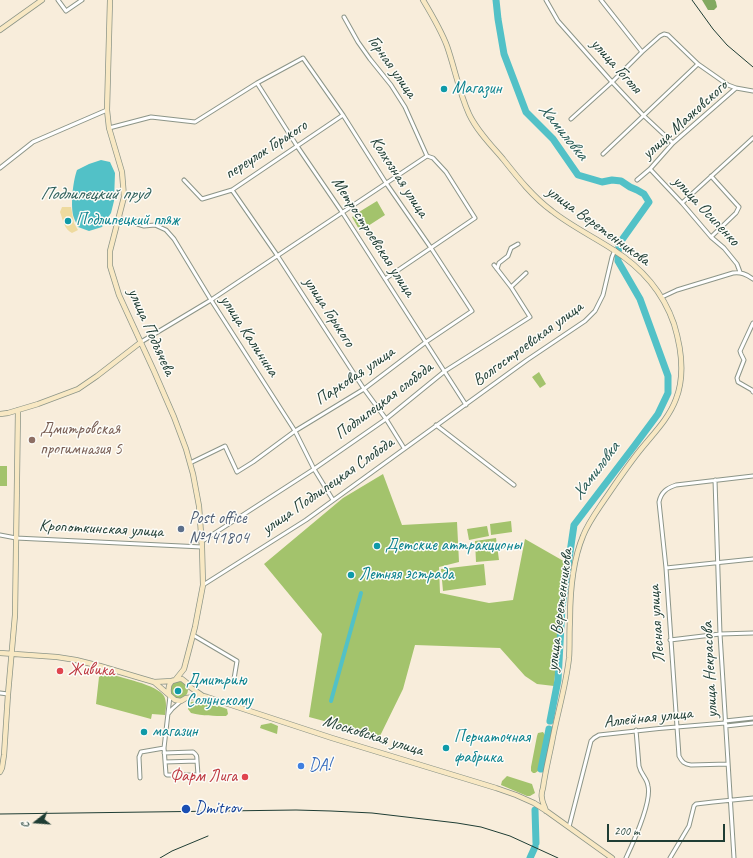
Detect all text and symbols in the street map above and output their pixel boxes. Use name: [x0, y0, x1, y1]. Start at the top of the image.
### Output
street label: Горная улица: [363, 32, 421, 102]
street label: улица Гоголя: [586, 34, 646, 98]
street label: улица Маяковского: [638, 76, 732, 164]
place label: Магазин: [452, 79, 502, 99]
marker: Магазин: [439, 84, 449, 94]
water label: Хамиловка: [534, 99, 592, 165]
street label: переулок Горького: [221, 116, 311, 184]
street label: Колхозная улица: [365, 133, 433, 221]
street label: улица Осипенко: [668, 171, 744, 251]
street label: Метростроевская улица: [327, 173, 419, 301]
street label: улица Веретенникова: [542, 181, 654, 271]
water label: Подлипецкий пруд: [40, 183, 148, 205]
place label: Подлипецкий пляж: [76, 211, 179, 231]
marker: Подлипецкий пляж: [63, 216, 73, 226]
street label: улица Горького: [299, 273, 359, 351]
street label: улица Подъячева: [123, 285, 179, 379]
street label: улица Калинина: [215, 291, 283, 381]
street label: Волгостроевская улица: [469, 297, 587, 391]
street label: Парковая улица: [311, 342, 399, 410]
street label: Подлипецкая слобода: [331, 358, 437, 444]
place label: Дмитровская прогимназия 5: [40, 420, 122, 460]
street label: улица Подлипецкая Слобода: [258, 433, 398, 539]
marker: Дмитровская прогимназия 5: [27, 435, 37, 445]
water label: Хамиловка: [567, 438, 625, 504]
place label: Post office №141804: [189, 509, 249, 549]
street label: Кропоткинская улица: [38, 516, 164, 542]
marker: Post office №141804: [176, 524, 186, 534]
place label: Детские аттракционы: [385, 536, 521, 556]
marker: Детские аттракционы: [372, 541, 382, 551]
street label: улица Веретенникова: [542, 547, 578, 673]
place label: Летняя эстрада: [359, 565, 454, 585]
marker: Летняя эстрада: [346, 570, 356, 580]
street label: Лесная улица: [644, 585, 670, 663]
street label: улица Некрасова: [697, 621, 723, 719]
place label: Живика: [68, 661, 114, 681]
marker: Живика: [55, 666, 65, 676]
place label: Дмитрию Солунскому: [186, 671, 252, 711]
marker: Дмитрию Солунскому: [173, 686, 183, 696]
street label: Аллейная улица: [603, 703, 693, 733]
street label: Московская улица: [320, 711, 426, 761]
place label: магазин: [152, 722, 198, 742]
marker: магазин: [139, 727, 149, 737]
place label: Перчаточная фабрика: [454, 728, 530, 768]
marker: Перчаточная фабрика: [441, 743, 451, 753]
place label: DA!: [309, 756, 331, 776]
marker: DA!: [296, 761, 306, 771]
place label: Фарм Лига: [170, 767, 237, 787]
marker: Фарм Лига: [240, 772, 250, 782]
place label: Dmitrov: [195, 799, 241, 819]
north arrow: [16, 802, 56, 842]
marker: Dmitrov: [180, 803, 192, 815]
scale bar: [609, 816, 727, 842]
text: С: [17, 821, 32, 830]
text: 200 m: [614, 823, 640, 839]

